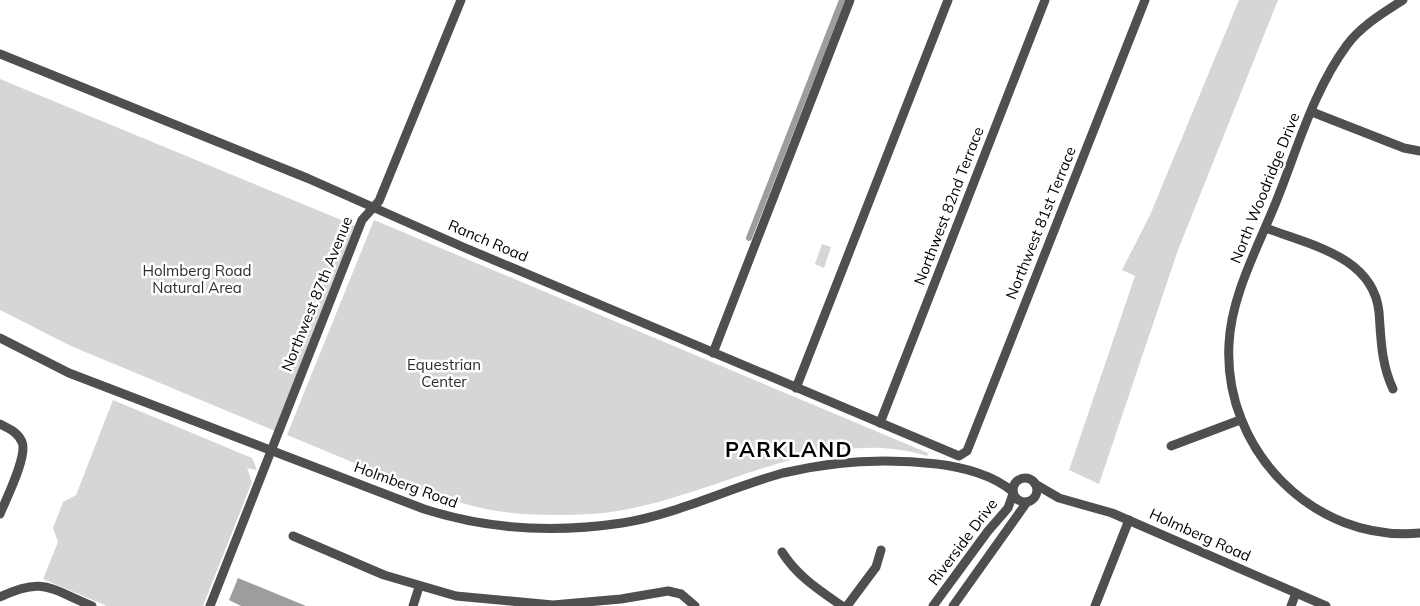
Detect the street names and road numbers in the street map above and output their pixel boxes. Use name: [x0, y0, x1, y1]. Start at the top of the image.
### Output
street label: North Woodridge Drive: [1226, 110, 1303, 266]
street label: Northwest 82nd Terrace: [910, 124, 988, 288]
street label: Northwest 81st Terrace: [1001, 144, 1080, 302]
street label: Northwest 87th Avenue: [277, 214, 356, 374]
street label: Ranch Road: [445, 215, 531, 266]
street label: Holmberg Road: [352, 457, 461, 512]
street label: Riverside Drive: [924, 495, 1001, 589]
street label: Holmberg Road: [1147, 504, 1254, 565]

